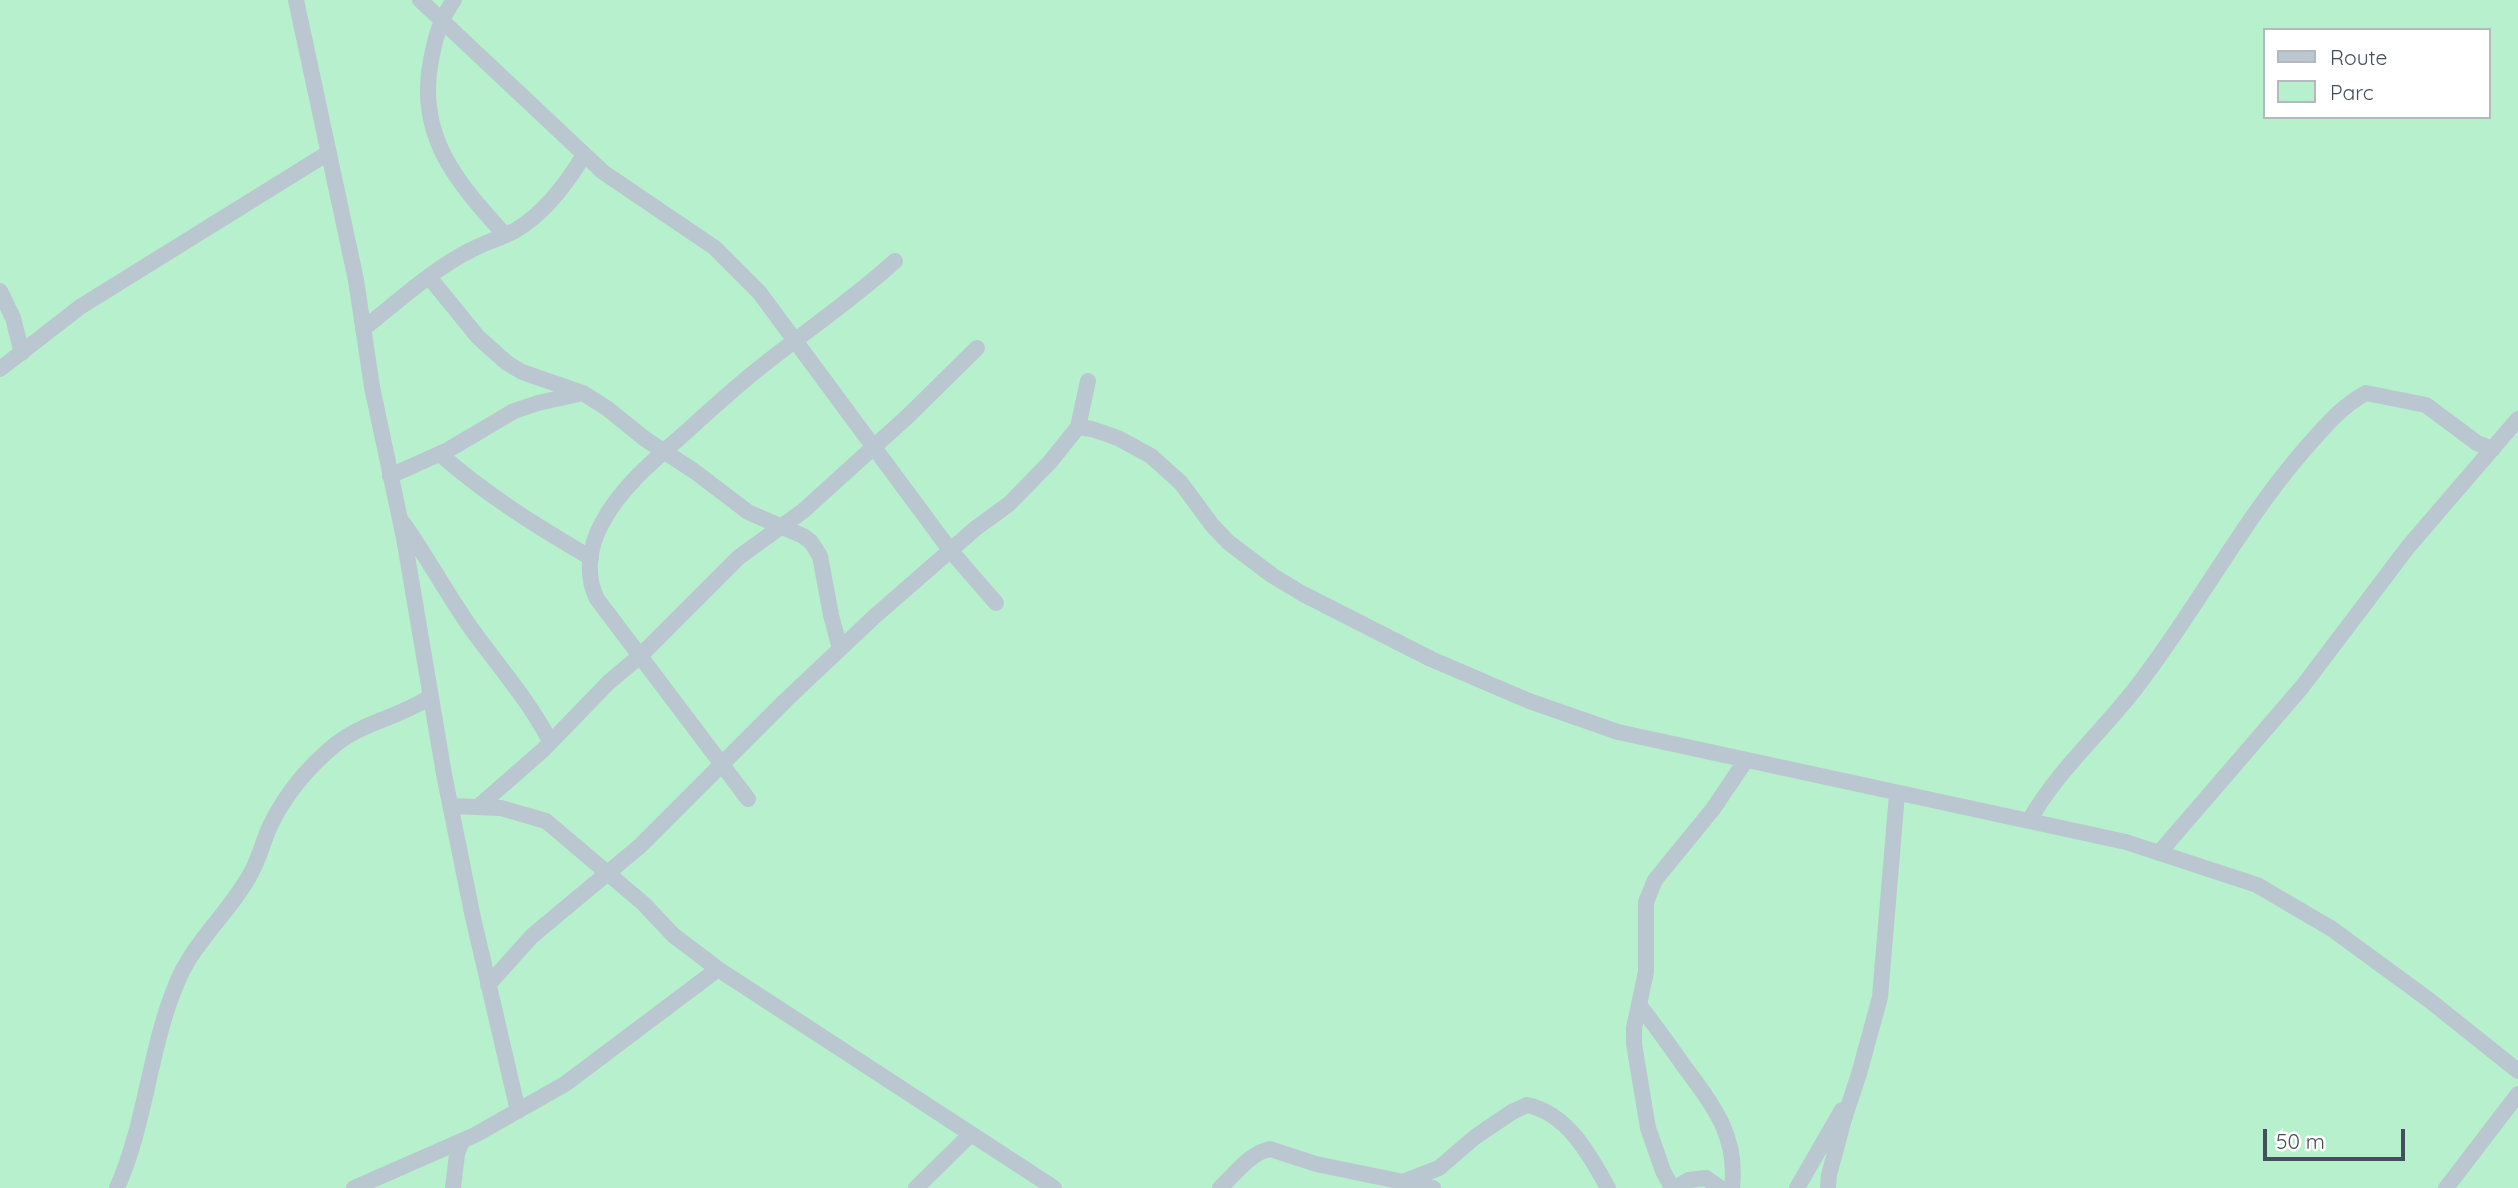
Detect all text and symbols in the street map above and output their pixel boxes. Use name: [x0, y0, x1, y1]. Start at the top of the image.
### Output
legend: [2262, 28, 2490, 119]
text: Route: [2330, 44, 2387, 70]
text: Parc: [2330, 79, 2374, 105]
scale bar: [2266, 1114, 2408, 1158]
text: 50 m: [2276, 1128, 2325, 1154]

